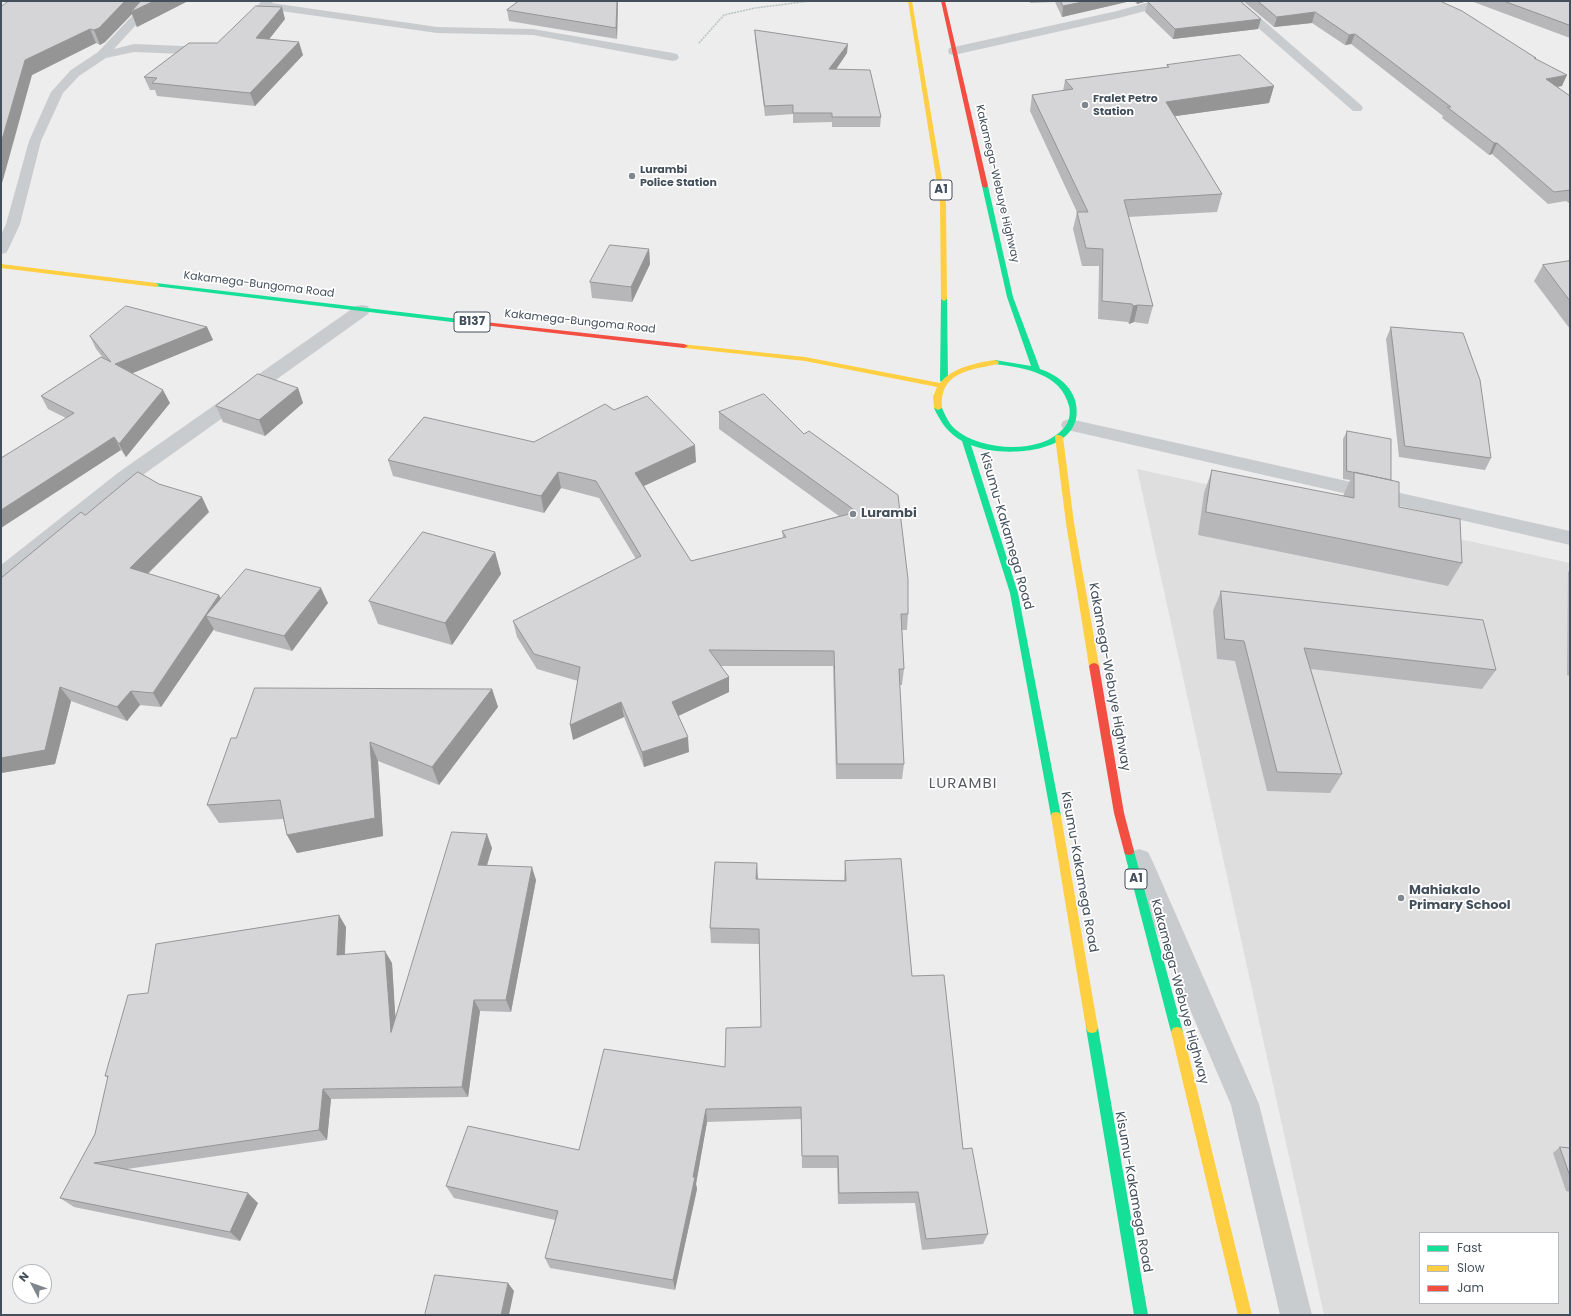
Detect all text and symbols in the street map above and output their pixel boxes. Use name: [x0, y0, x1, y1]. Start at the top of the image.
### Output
place label: Fralet Petro Station: [1093, 92, 1158, 118]
marker: Fralet Petro Station: [1080, 100, 1090, 110]
street label: Kakamega-Webuye Highway: [972, 104, 1022, 264]
place label: Lurambi Police Station: [640, 163, 717, 189]
marker: Lurambi Police Station: [627, 171, 637, 181]
road number: A1: [930, 180, 952, 200]
street label: Kakamega-Bungoma Road: [183, 269, 335, 301]
street label: Kakamega-Bungoma Road: [504, 308, 656, 336]
road number: B137: [454, 312, 490, 332]
street label: Kisumu-Kakamega Road: [976, 450, 1036, 612]
place label: Lurambi: [861, 506, 917, 522]
marker: Lurambi: [848, 509, 858, 519]
street label: Kakamega-Webuye Highway: [1085, 582, 1133, 772]
district label: LURAMBI: [929, 775, 997, 793]
street label: Kisumu-Kakamega Road: [1057, 790, 1101, 954]
road number: A1: [1125, 869, 1147, 889]
place label: Mahiakalo Primary School: [1409, 883, 1511, 914]
marker: Mahiakalo Primary School: [1396, 893, 1406, 903]
street label: Kakamega-Webuye Highway: [1147, 898, 1211, 1086]
street label: Kisumu-Kakamega Road: [1111, 1110, 1155, 1274]
legend: [1419, 1232, 1559, 1304]
text: Fast: [1457, 1239, 1482, 1256]
text: Slow: [1457, 1259, 1485, 1276]
north arrow: [12, 1264, 52, 1304]
text: N: [15, 1268, 32, 1285]
text: Jam: [1457, 1279, 1484, 1296]

